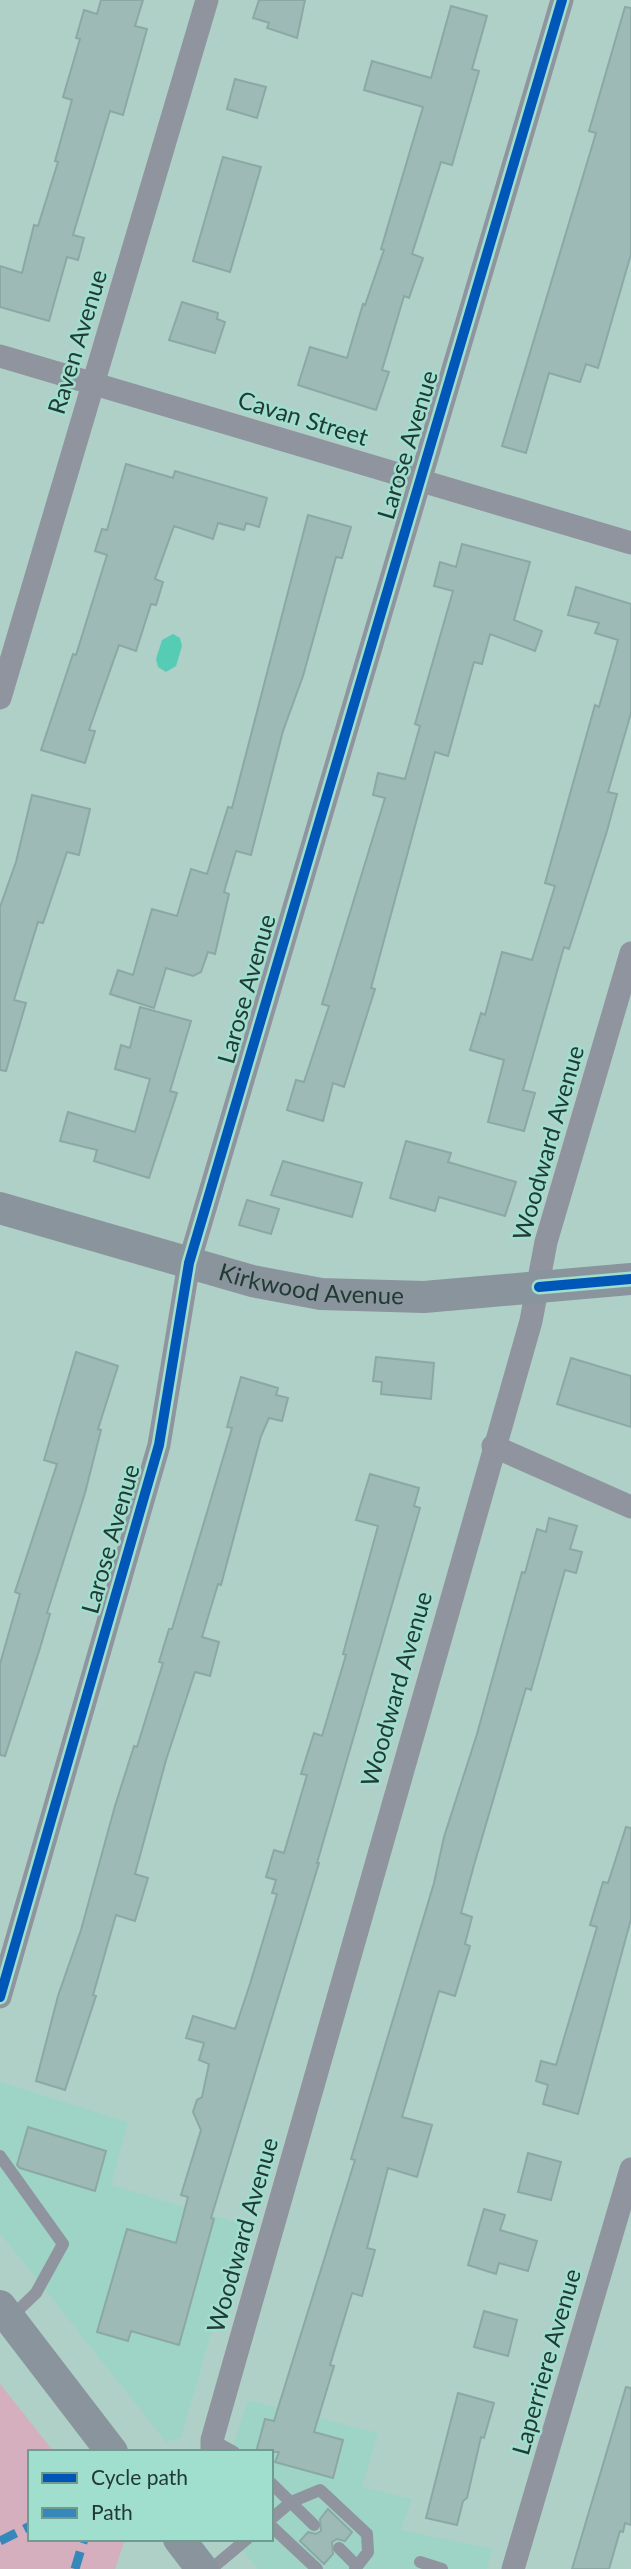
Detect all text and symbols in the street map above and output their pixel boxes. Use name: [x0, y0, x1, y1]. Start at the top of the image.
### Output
street label: Raven Avenue: [41, 266, 112, 417]
street label: Larose Avenue: [370, 367, 443, 522]
street label: Cavan Street: [235, 384, 372, 451]
street label: Larose Avenue: [210, 911, 281, 1067]
street label: Woodward Avenue: [506, 1042, 589, 1243]
street label: Kirkwood Avenue: [216, 1256, 404, 1309]
street label: Larose Avenue: [74, 1461, 145, 1617]
street label: Woodward Avenue: [354, 1588, 437, 1789]
street label: Woodward Avenue: [200, 2134, 283, 2335]
street label: Laperriere Avenue: [505, 2265, 586, 2458]
legend: [28, 2450, 273, 2541]
text: Cycle path: [91, 2464, 188, 2489]
text: Path: [91, 2499, 133, 2524]

